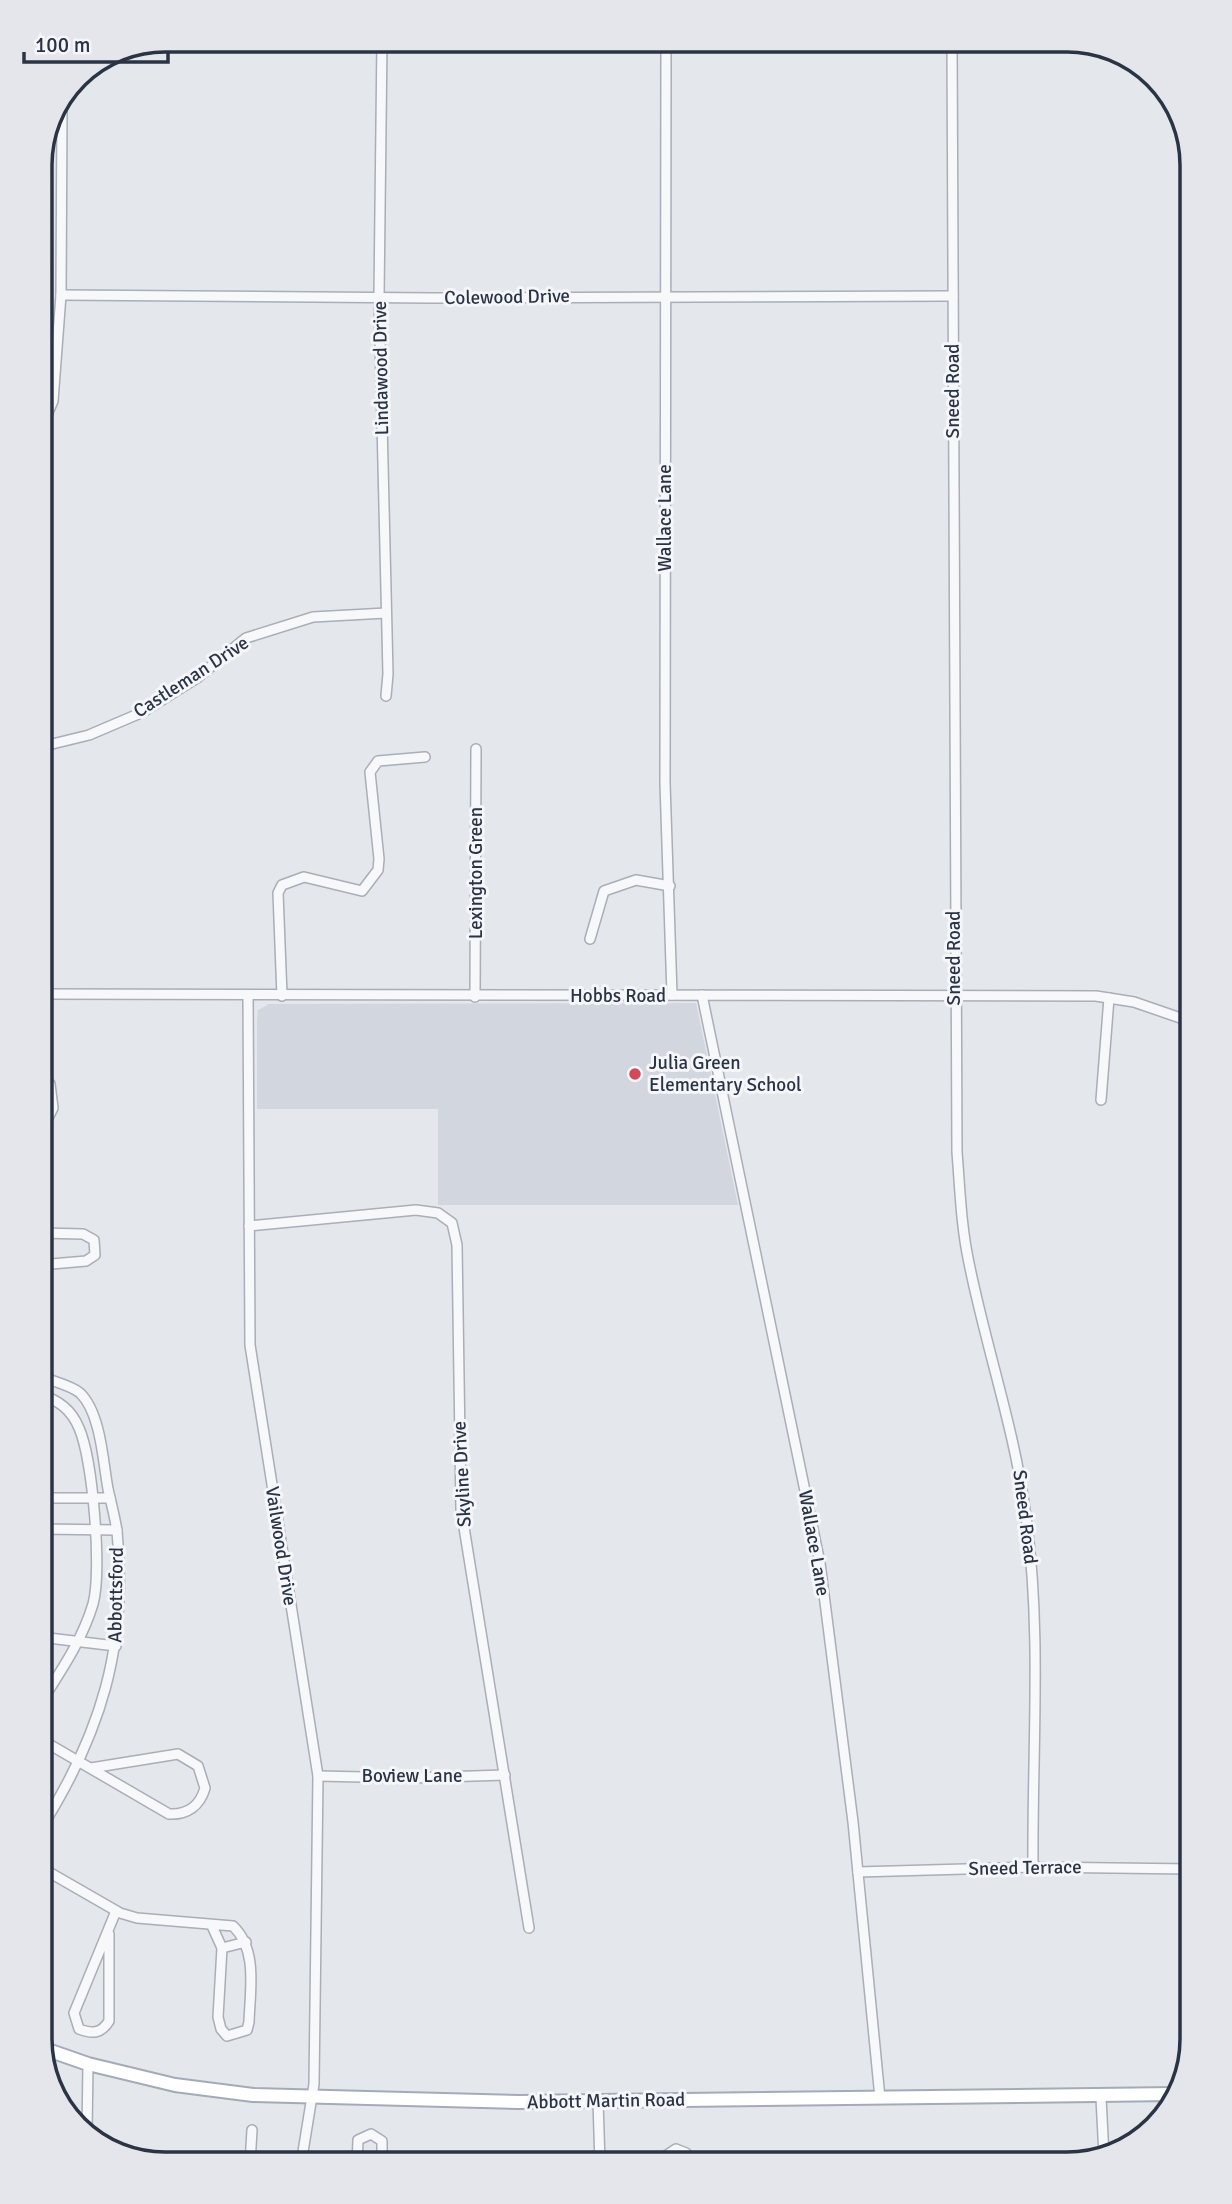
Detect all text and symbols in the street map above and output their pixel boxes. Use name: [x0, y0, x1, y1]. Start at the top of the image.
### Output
scale bar: [24, 21, 168, 65]
text: 100 m: [35, 32, 90, 58]
street label: Colewood Drive: [444, 284, 570, 310]
street label: Lindawood Drive: [368, 301, 394, 435]
street label: Sneed Road: [941, 344, 965, 438]
street label: Wallace Lane: [653, 464, 677, 572]
street label: Castleman Drive: [129, 631, 253, 723]
street label: Lexington Green: [464, 807, 488, 939]
street label: Sneed Road: [942, 911, 966, 1005]
street label: Hobbs Road: [570, 984, 666, 1008]
place label: Julia Green Elementary School: [649, 1051, 802, 1097]
marker: Julia Green Elementary School: [627, 1066, 643, 1082]
street label: Skyline Drive: [447, 1420, 477, 1528]
street label: Sneed Road: [1007, 1468, 1043, 1566]
street label: Vailwood Drive: [260, 1485, 302, 1607]
street label: Wallace Lane: [793, 1488, 835, 1598]
street label: Abbottsford: [103, 1547, 129, 1643]
street label: Boview Lane: [361, 1764, 463, 1788]
street label: Sneed Terrace: [968, 1855, 1082, 1881]
street label: Abbott Martin Road: [527, 2088, 685, 2114]

